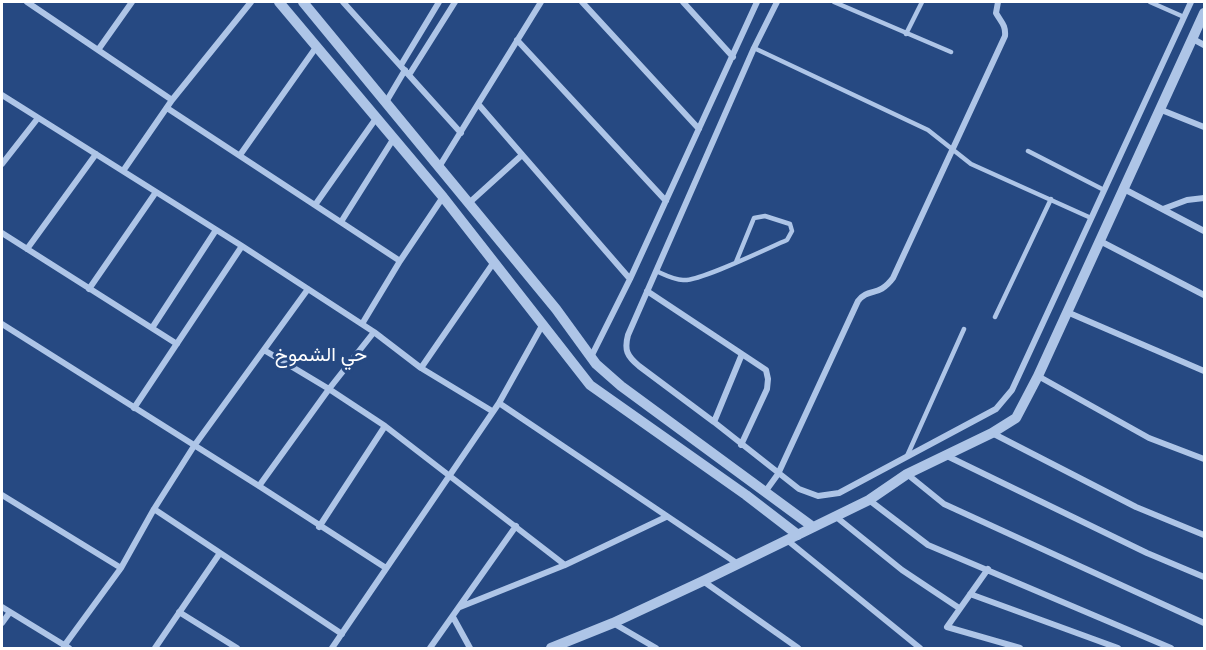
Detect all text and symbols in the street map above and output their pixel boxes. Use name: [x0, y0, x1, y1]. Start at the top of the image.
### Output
district label: حي الشموخ: [275, 343, 367, 367]

